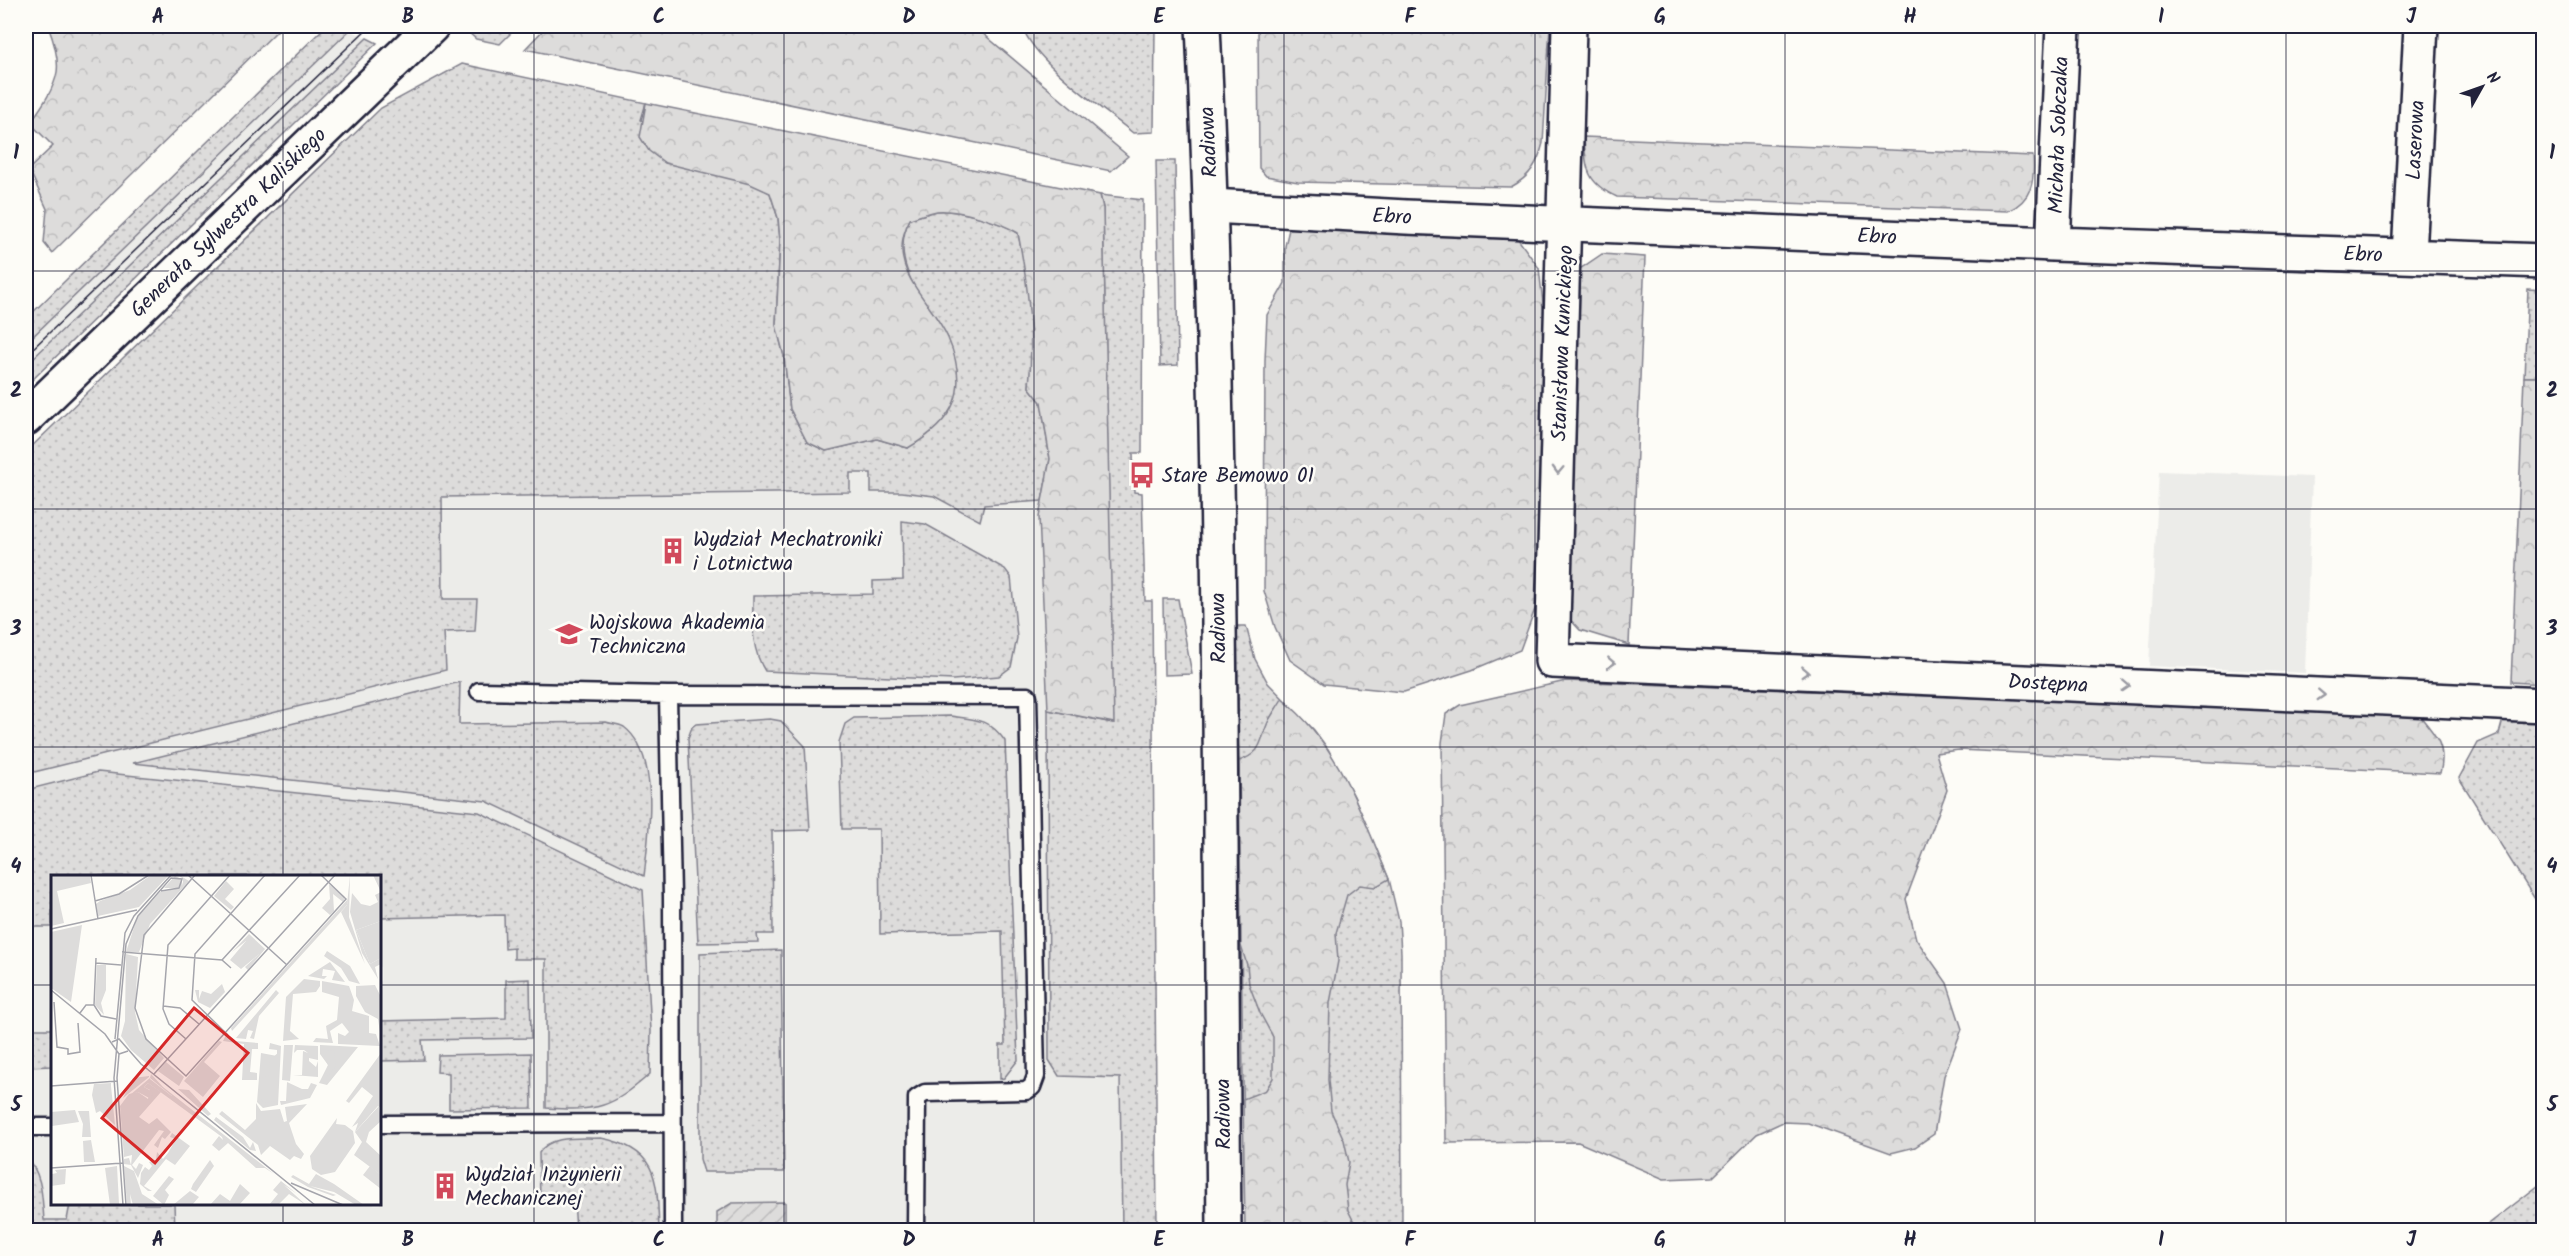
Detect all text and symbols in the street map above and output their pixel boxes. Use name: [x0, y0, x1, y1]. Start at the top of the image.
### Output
text: A: [152, 2, 164, 34]
text: B: [402, 2, 414, 34]
text: C: [653, 2, 665, 34]
text: D: [902, 2, 916, 34]
text: E: [1153, 2, 1165, 34]
text: F: [1405, 2, 1417, 34]
text: G: [1654, 2, 1666, 34]
text: H: [1903, 2, 1917, 34]
text: I: [2158, 2, 2164, 34]
text: J: [2406, 2, 2417, 34]
street label: Michała Sobczaka: [2040, 56, 2079, 214]
north arrow: [2452, 57, 2512, 117]
text: N: [2480, 66, 2505, 90]
street label: Laserowa: [2398, 99, 2435, 181]
street label: Radiowa: [1191, 106, 1228, 178]
street label: Generała Sylwestra Kaliskiego: [123, 120, 335, 326]
text: 1: [13, 138, 19, 170]
text: 1: [2549, 138, 2555, 170]
street label: Ebro: [1371, 200, 1413, 235]
street label: Ebro: [1856, 220, 1898, 255]
street label: Ebro: [2342, 238, 2383, 273]
street label: Stanisława Kunickiego: [1544, 245, 1583, 442]
text: 2: [10, 376, 22, 408]
text: 2: [2546, 376, 2558, 408]
bus stop icon: Stare Bemowo 01: [1127, 460, 1157, 490]
place label: Stare Bemowo 01: [1162, 460, 1314, 493]
one-way arrow: [1552, 466, 1564, 475]
place label: Wydział Mechatroniki i Lotnictwa: [693, 524, 883, 581]
building icon: Wydział Mechatroniki i Lotnictwa: [658, 536, 688, 566]
street label: Radiowa: [1202, 592, 1237, 664]
place label: Wojskowa Akademia Techniczna: [589, 607, 765, 664]
text: 3: [10, 614, 22, 646]
text: 3: [2546, 614, 2558, 646]
school or university icon: Wojskowa Akademia Techniczna: [554, 619, 584, 649]
one-way arrow: [1606, 657, 1615, 670]
one-way arrow: [1801, 666, 1810, 678]
street label: Dostępna: [2007, 666, 2089, 703]
one-way arrow: [2122, 680, 2131, 693]
one-way arrow: [2316, 689, 2325, 702]
text: 4: [11, 852, 22, 884]
text: 4: [2547, 852, 2558, 884]
inset map: [51, 875, 381, 1205]
street label: Radiowa: [1207, 1078, 1242, 1150]
text: 5: [10, 1090, 23, 1122]
text: 5: [2546, 1090, 2559, 1122]
place label: Wydział Inżynierii Mechanicznej: [465, 1159, 622, 1216]
building icon: Wydział Inżynierii Mechanicznej: [430, 1171, 460, 1201]
text: A: [152, 1225, 164, 1256]
text: B: [402, 1225, 414, 1256]
text: C: [653, 1225, 665, 1256]
text: D: [902, 1225, 916, 1256]
text: E: [1153, 1225, 1165, 1256]
text: F: [1405, 1225, 1417, 1256]
text: G: [1654, 1225, 1666, 1256]
text: H: [1903, 1225, 1917, 1256]
text: I: [2158, 1225, 2164, 1256]
text: J: [2406, 1225, 2417, 1256]

